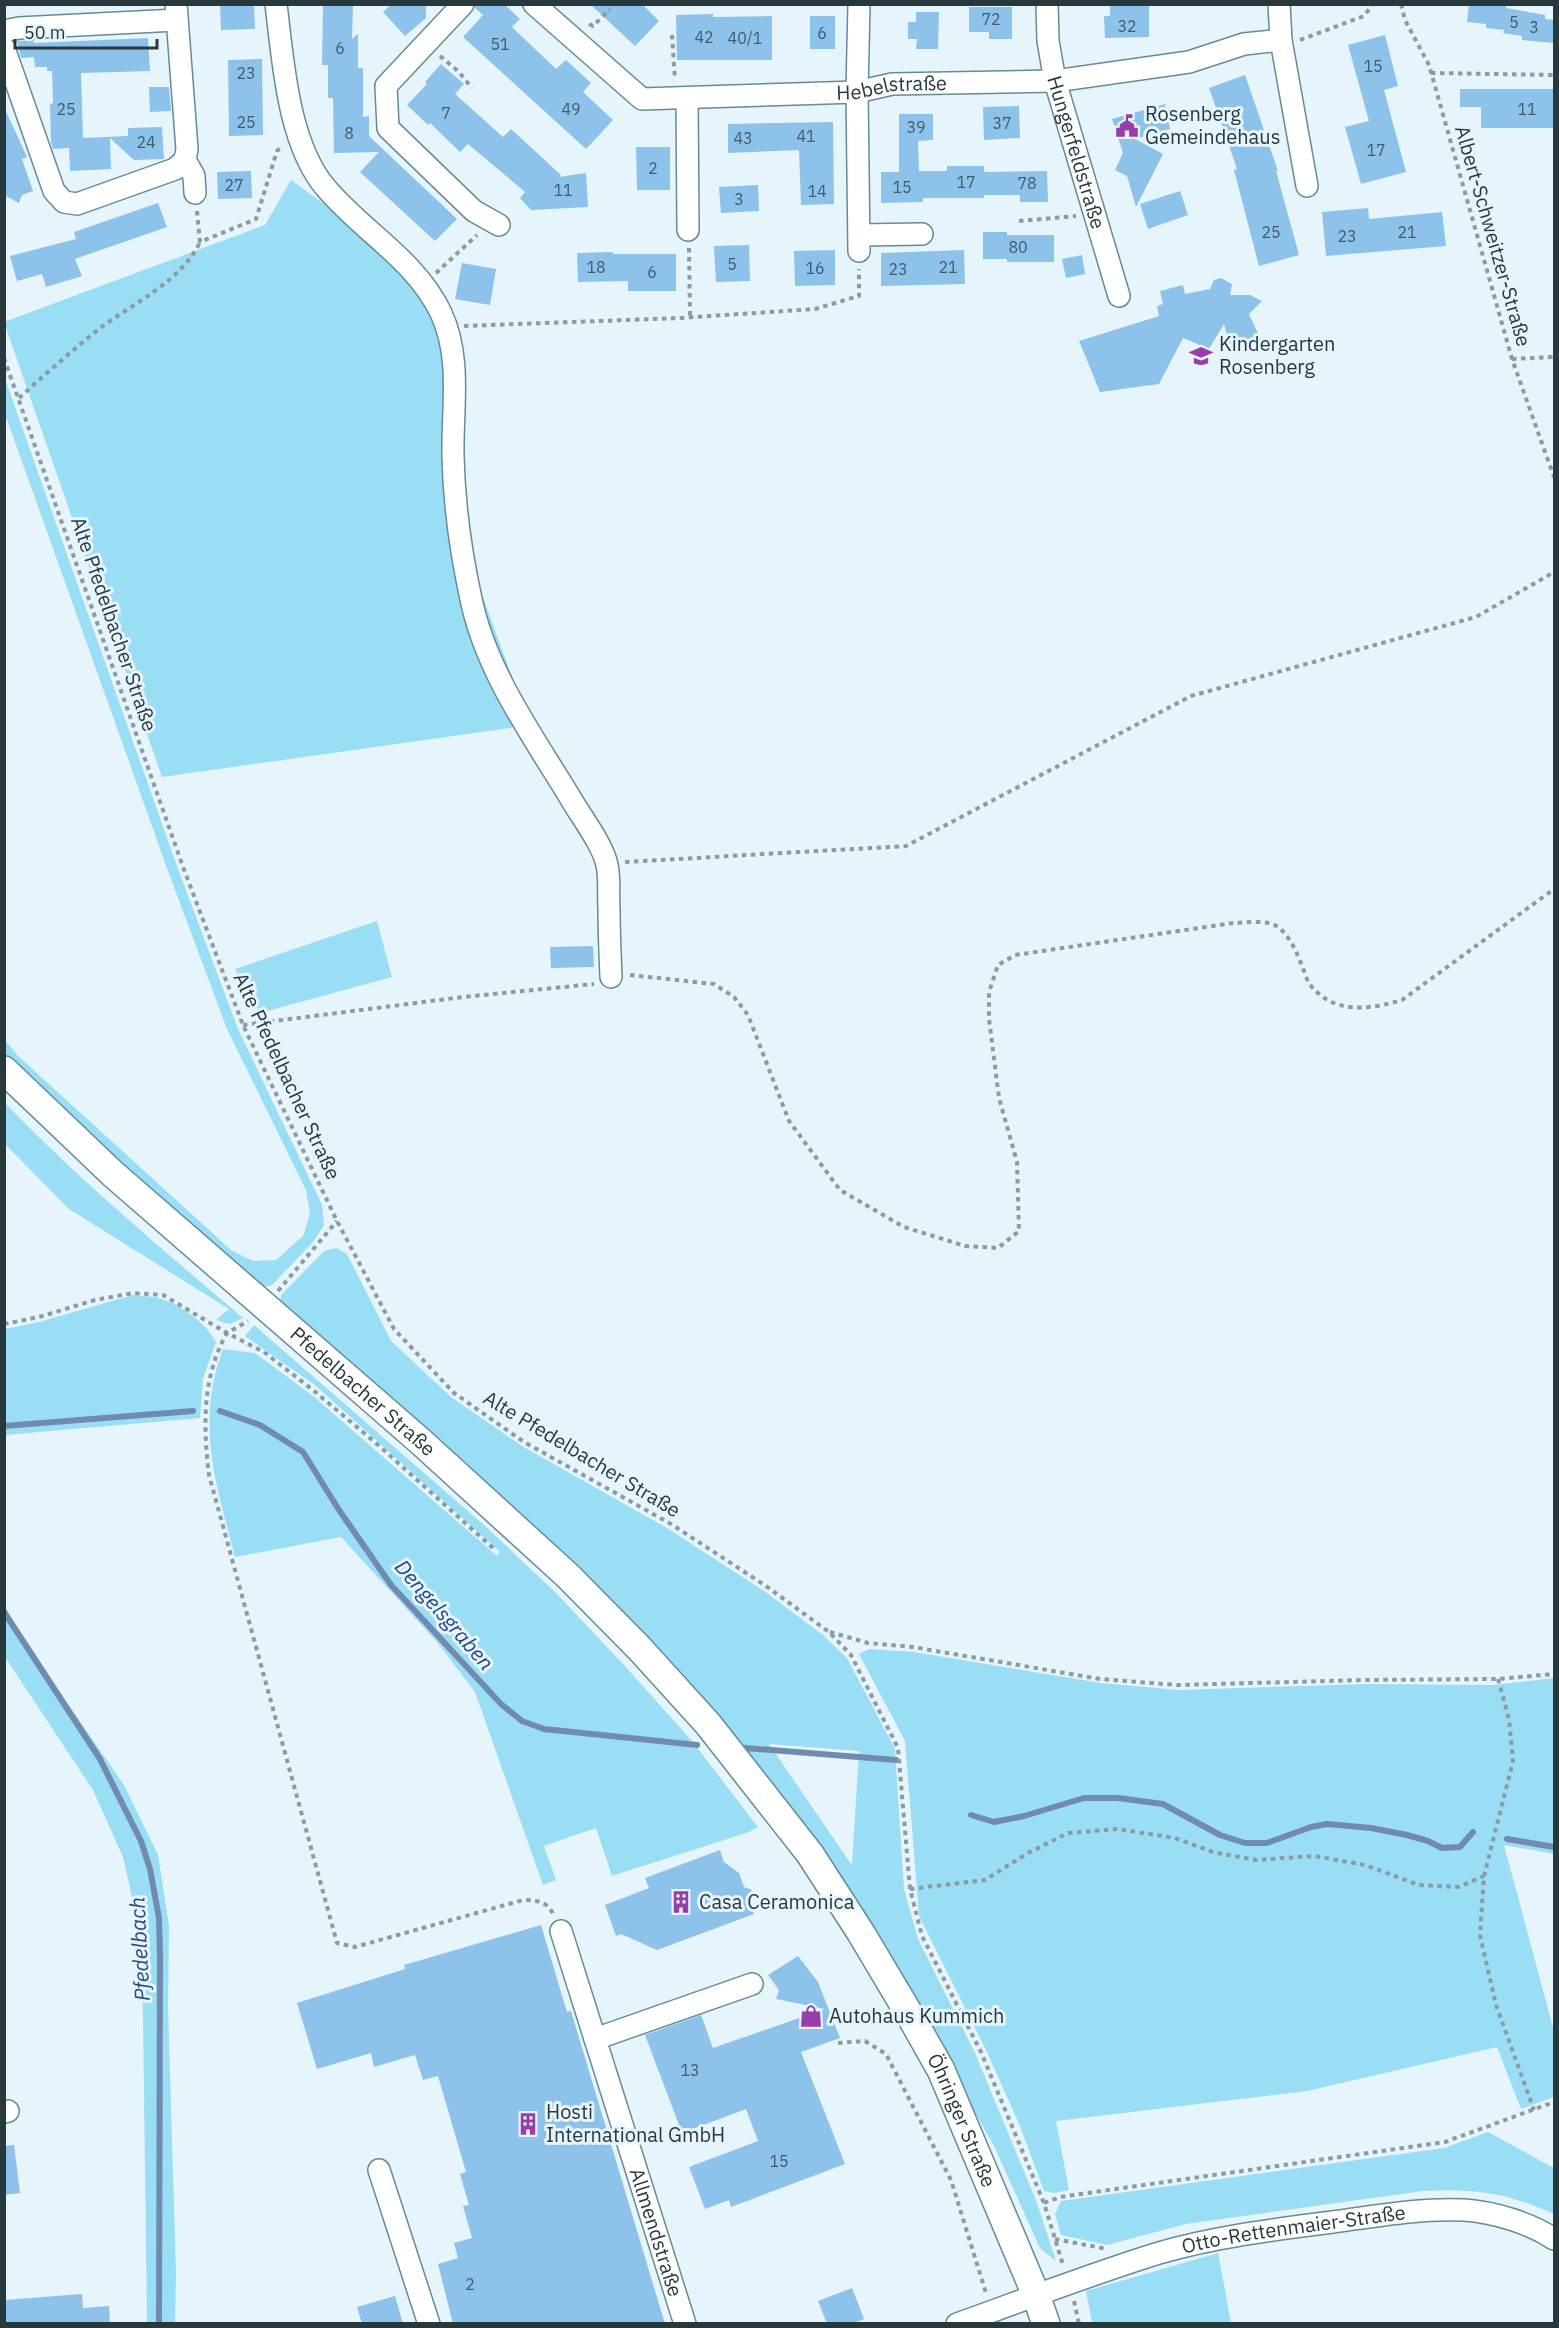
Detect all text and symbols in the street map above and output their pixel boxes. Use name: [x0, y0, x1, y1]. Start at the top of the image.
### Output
house number: 72: [981, 9, 1001, 29]
scale bar: [15, 12, 158, 50]
house number: 5: [1509, 12, 1519, 32]
house number: 32: [1117, 16, 1137, 36]
house number: 3: [1529, 17, 1539, 37]
text: 50 m: [24, 21, 66, 44]
house number: 6: [817, 23, 827, 43]
house number: 42: [694, 27, 714, 47]
house number: 40/1: [728, 28, 762, 48]
house number: 51: [490, 34, 510, 54]
house number: 6: [335, 38, 345, 58]
house number: 15: [1363, 56, 1383, 76]
house number: 23: [236, 63, 256, 83]
street label: Hebelstraße: [836, 69, 947, 106]
street label: Hungerfeldstraße: [1041, 72, 1112, 232]
house number: 25: [56, 99, 76, 119]
house number: 49: [561, 99, 581, 119]
house number: 11: [1517, 99, 1537, 119]
place label: Rosenberg Gemeindehaus: [1145, 100, 1280, 150]
house number: 7: [441, 103, 451, 123]
house number: 25: [236, 112, 256, 132]
house number: 37: [992, 113, 1012, 133]
public building icon: Rosenberg Gemeindehaus: [1114, 113, 1140, 139]
house number: 39: [906, 117, 926, 137]
street label: Albert-Schweitzer-Straße: [1449, 122, 1538, 349]
house number: 8: [344, 123, 354, 143]
house number: 41: [796, 126, 816, 146]
house number: 43: [733, 128, 753, 148]
house number: 24: [136, 132, 156, 152]
house number: 17: [1366, 140, 1386, 160]
house number: 2: [648, 158, 658, 178]
house number: 17: [956, 172, 976, 192]
house number: 78: [1017, 173, 1037, 193]
house number: 27: [224, 175, 244, 195]
house number: 15: [892, 177, 912, 197]
house number: 11: [553, 180, 573, 200]
house number: 14: [807, 181, 827, 201]
house number: 3: [734, 189, 744, 209]
house number: 25: [1261, 222, 1281, 242]
house number: 21: [1397, 222, 1417, 242]
house number: 23: [1337, 226, 1357, 246]
house number: 80: [1008, 237, 1028, 257]
house number: 5: [727, 254, 737, 274]
house number: 18: [586, 257, 606, 277]
house number: 21: [938, 257, 958, 277]
house number: 16: [805, 258, 825, 278]
house number: 23: [888, 259, 908, 279]
house number: 6: [647, 262, 657, 282]
place label: Kindergarten Rosenberg: [1219, 330, 1335, 380]
school or university icon: Kindergarten Rosenberg: [1188, 343, 1214, 369]
street label: Alte Pfedelbacher Straße: [65, 513, 164, 735]
street label: Alte Pfedelbacher Straße: [228, 968, 347, 1184]
street label: Pfedelbacher Straße: [285, 1320, 442, 1462]
street label: Alte Pfedelbacher Straße: [479, 1384, 686, 1523]
water label: Dengelsgraben: [389, 1553, 501, 1676]
place label: Casa Ceramonica: [699, 1888, 855, 1915]
building icon: Casa Ceramonica: [668, 1889, 694, 1915]
water label: Pfedelbach: [122, 1896, 156, 2002]
place label: Autohaus Kummich: [829, 2002, 1004, 2029]
shop icon: Autohaus Kummich: [798, 2003, 824, 2029]
street label: Öhringer Straße: [921, 2048, 1003, 2191]
house number: 13: [680, 2060, 700, 2080]
place label: Hosti International GmbH: [546, 2098, 725, 2148]
building icon: Hosti International GmbH: [515, 2111, 541, 2137]
house number: 15: [769, 2151, 789, 2171]
street label: Allmendstraße: [624, 2165, 690, 2300]
street label: Otto-Rettenmaier-Straße: [1179, 2198, 1407, 2259]
house number: 2: [465, 2274, 475, 2294]

